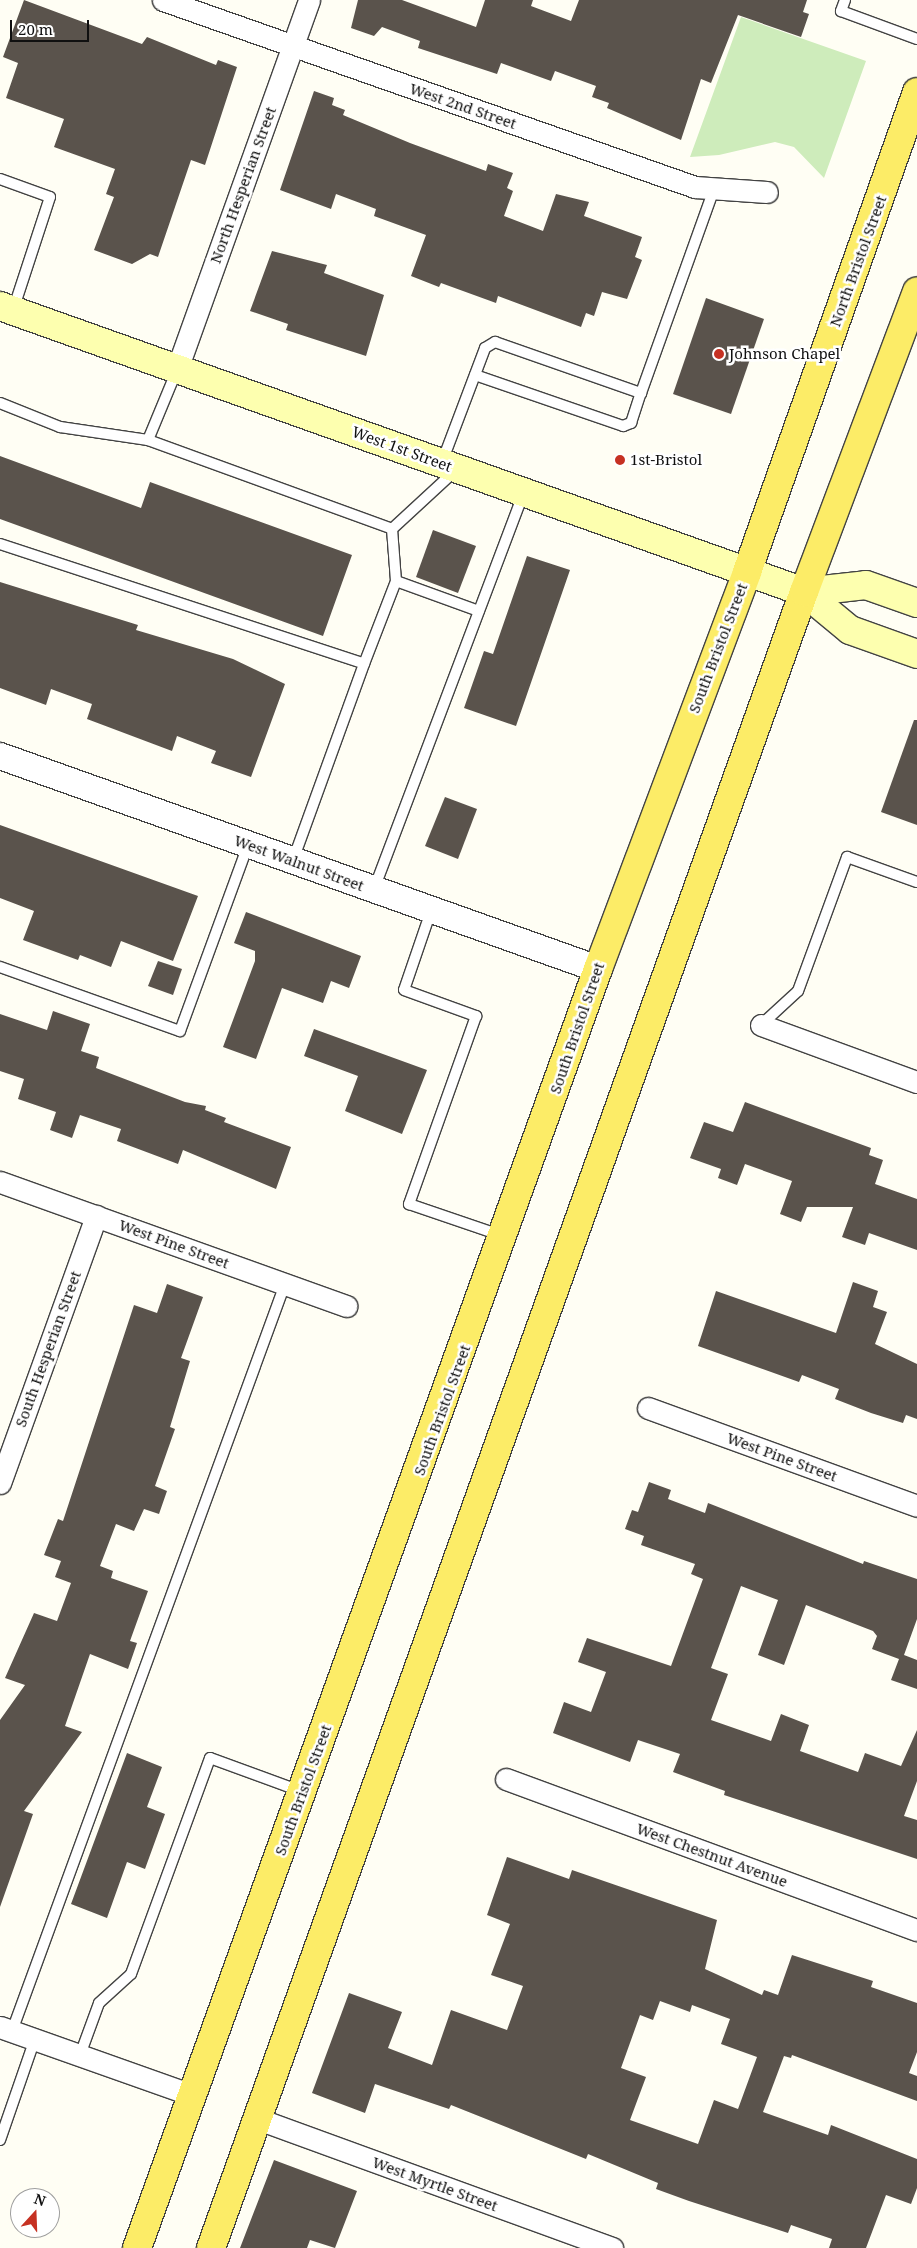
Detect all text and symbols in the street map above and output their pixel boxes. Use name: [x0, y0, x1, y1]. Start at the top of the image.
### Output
scale bar: [12, 10, 91, 42]
text: 20 m: [18, 19, 53, 39]
street label: West 2nd Street: [407, 79, 519, 133]
street label: North Hesperian Street: [206, 104, 280, 266]
street label: North Bristol Street: [826, 193, 890, 329]
place label: Johnson Chapel: [729, 345, 840, 363]
marker: Johnson Chapel: [713, 348, 725, 360]
street label: West 1st Street: [350, 423, 454, 475]
place label: 1st-Bristol: [630, 451, 702, 469]
marker: 1st-Bristol: [614, 454, 626, 466]
street label: South Bristol Street: [685, 580, 751, 716]
street label: West Walnut Street: [232, 831, 366, 895]
street label: South Bristol Street: [546, 960, 608, 1096]
street label: West Pine Street: [116, 1216, 232, 1272]
street label: South Hesperian Street: [11, 1269, 85, 1429]
street label: South Bristol Street: [410, 1342, 474, 1478]
street label: West Pine Street: [724, 1429, 840, 1485]
street label: South Bristol Street: [271, 1722, 335, 1858]
street label: West Chestnut Avenue: [634, 1819, 790, 1891]
street label: West Myrtle Street: [370, 2153, 500, 2215]
north arrow: [10, 2188, 60, 2238]
text: N: [32, 2189, 48, 2210]

